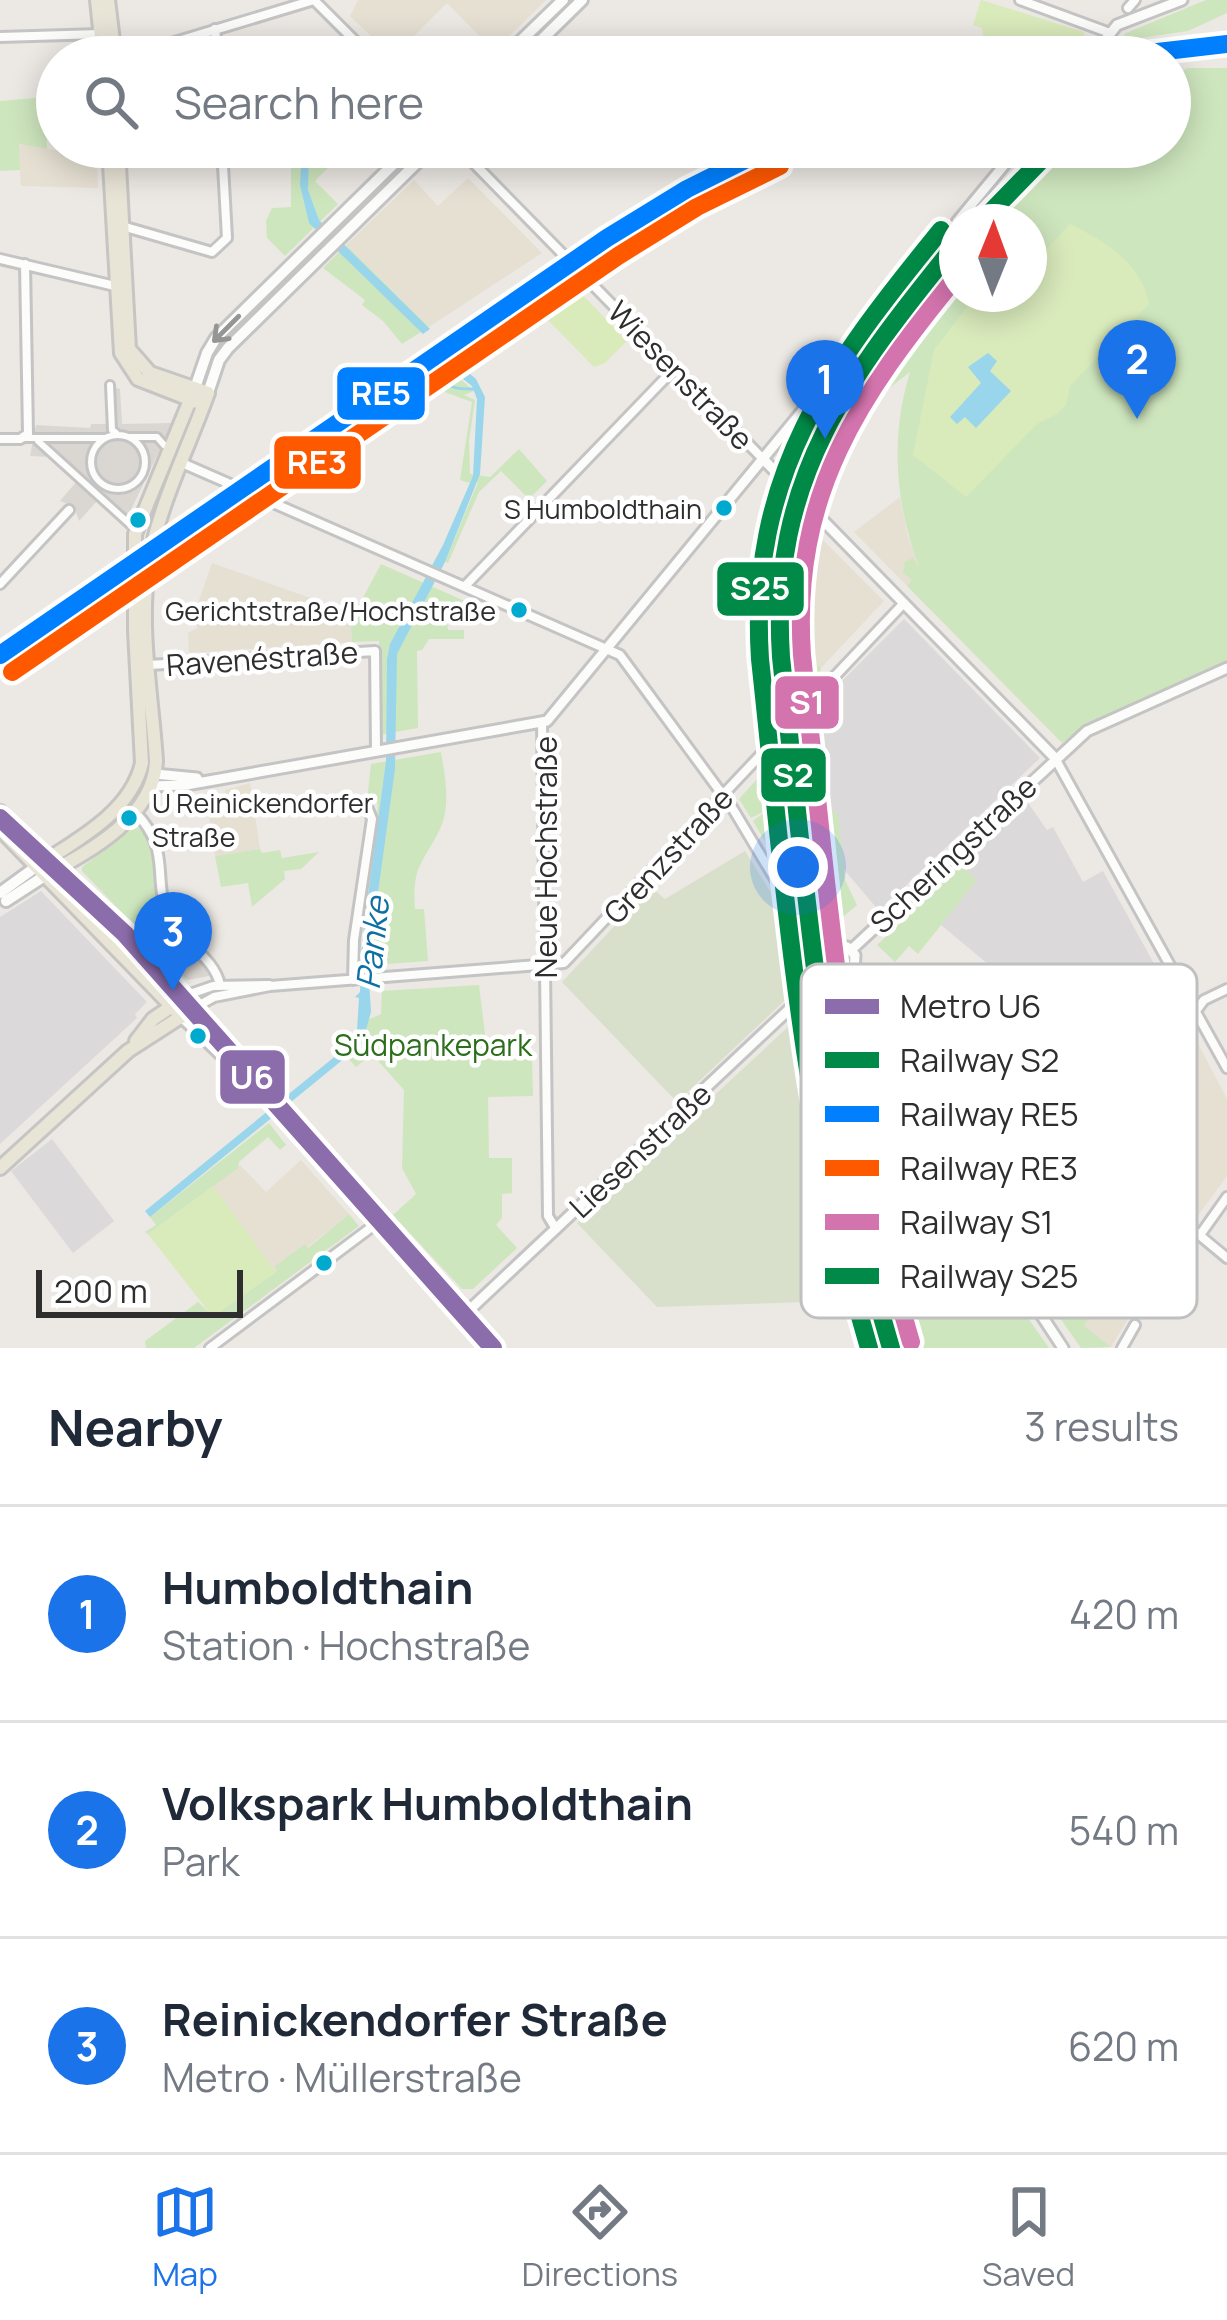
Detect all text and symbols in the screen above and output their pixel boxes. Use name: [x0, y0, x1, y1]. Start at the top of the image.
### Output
search box: [36, 36, 1191, 168]
icon: search: [78, 69, 144, 135]
text: Search here: [174, 71, 424, 133]
north arrow: [939, 204, 1047, 312]
street label: Wiesenstraße: [599, 291, 763, 459]
one-way arrow: [212, 314, 241, 343]
pin: 2: [1098, 320, 1176, 419]
pin: 1: [786, 340, 864, 439]
line badge: RE5: [335, 365, 427, 422]
text: RE5: [351, 370, 411, 415]
line badge: RE3: [272, 434, 363, 491]
text: RE3: [287, 439, 347, 484]
place label: S Humboldthain: [504, 490, 702, 527]
marker: S Humboldthain: [713, 497, 735, 519]
unlabelled marker: [127, 509, 149, 531]
line badge: S25: [715, 560, 806, 618]
text: S25: [730, 565, 790, 610]
place label: Gerichtstraße/Hochstraße: [165, 592, 496, 629]
marker: Gerichtstraße/Hochstraße: [508, 599, 530, 621]
street label: Ravenéstraße: [165, 631, 359, 685]
line badge: S1: [773, 674, 841, 731]
text: S1: [789, 679, 825, 724]
street label: Neue Hochstraße: [525, 736, 566, 978]
line badge: S2: [759, 746, 828, 804]
text: S2: [772, 752, 814, 797]
street label: Scheringstraße: [861, 766, 1045, 942]
street label: Grenzstraße: [594, 778, 742, 932]
place label: U Reinickendorfer Straße: [152, 784, 374, 855]
marker: U Reinickendorfer Straße: [118, 807, 140, 829]
your location: [768, 837, 828, 897]
pin: 3: [134, 892, 212, 991]
water label: Panke: [345, 893, 399, 991]
legend: [801, 964, 1197, 1318]
text: Metro U6: [900, 983, 1042, 1028]
park label: Südpankepark: [334, 1024, 533, 1065]
unlabelled marker: [187, 1025, 209, 1047]
text: Railway S2: [900, 1037, 1059, 1082]
line badge: U6: [218, 1048, 287, 1106]
text: U6: [230, 1054, 274, 1099]
street label: Liesenstraße: [560, 1073, 720, 1227]
text: Railway RE5: [900, 1091, 1079, 1136]
text: Railway RE3: [900, 1145, 1078, 1190]
text: Railway S1: [900, 1199, 1053, 1244]
unlabelled marker: [313, 1252, 335, 1274]
text: Railway S25: [900, 1253, 1078, 1298]
scale bar: [36, 1264, 243, 1317]
text: 200 m: [54, 1268, 148, 1313]
text: Nearby: [48, 1392, 223, 1461]
text: 3 results: [1024, 1399, 1179, 1453]
text: Humboldthain: [162, 1556, 473, 1618]
text: 1: [78, 1587, 96, 1641]
text: 420 m: [1069, 1587, 1179, 1641]
text: Station · Hochstraße: [162, 1618, 530, 1672]
text: Volkspark Humboldthain: [162, 1772, 693, 1834]
text: 2: [75, 1803, 99, 1857]
text: 540 m: [1069, 1803, 1179, 1857]
text: Park: [162, 1834, 240, 1888]
text: Reinickendorfer Straße: [162, 1988, 668, 2050]
text: 3: [76, 2019, 98, 2073]
text: 620 m: [1068, 2019, 1179, 2073]
text: Metro · Müllerstraße: [162, 2050, 522, 2104]
tab: Map: [152, 2179, 218, 2296]
tab: Directions: [522, 2179, 678, 2296]
tab: Saved: [982, 2179, 1075, 2296]

